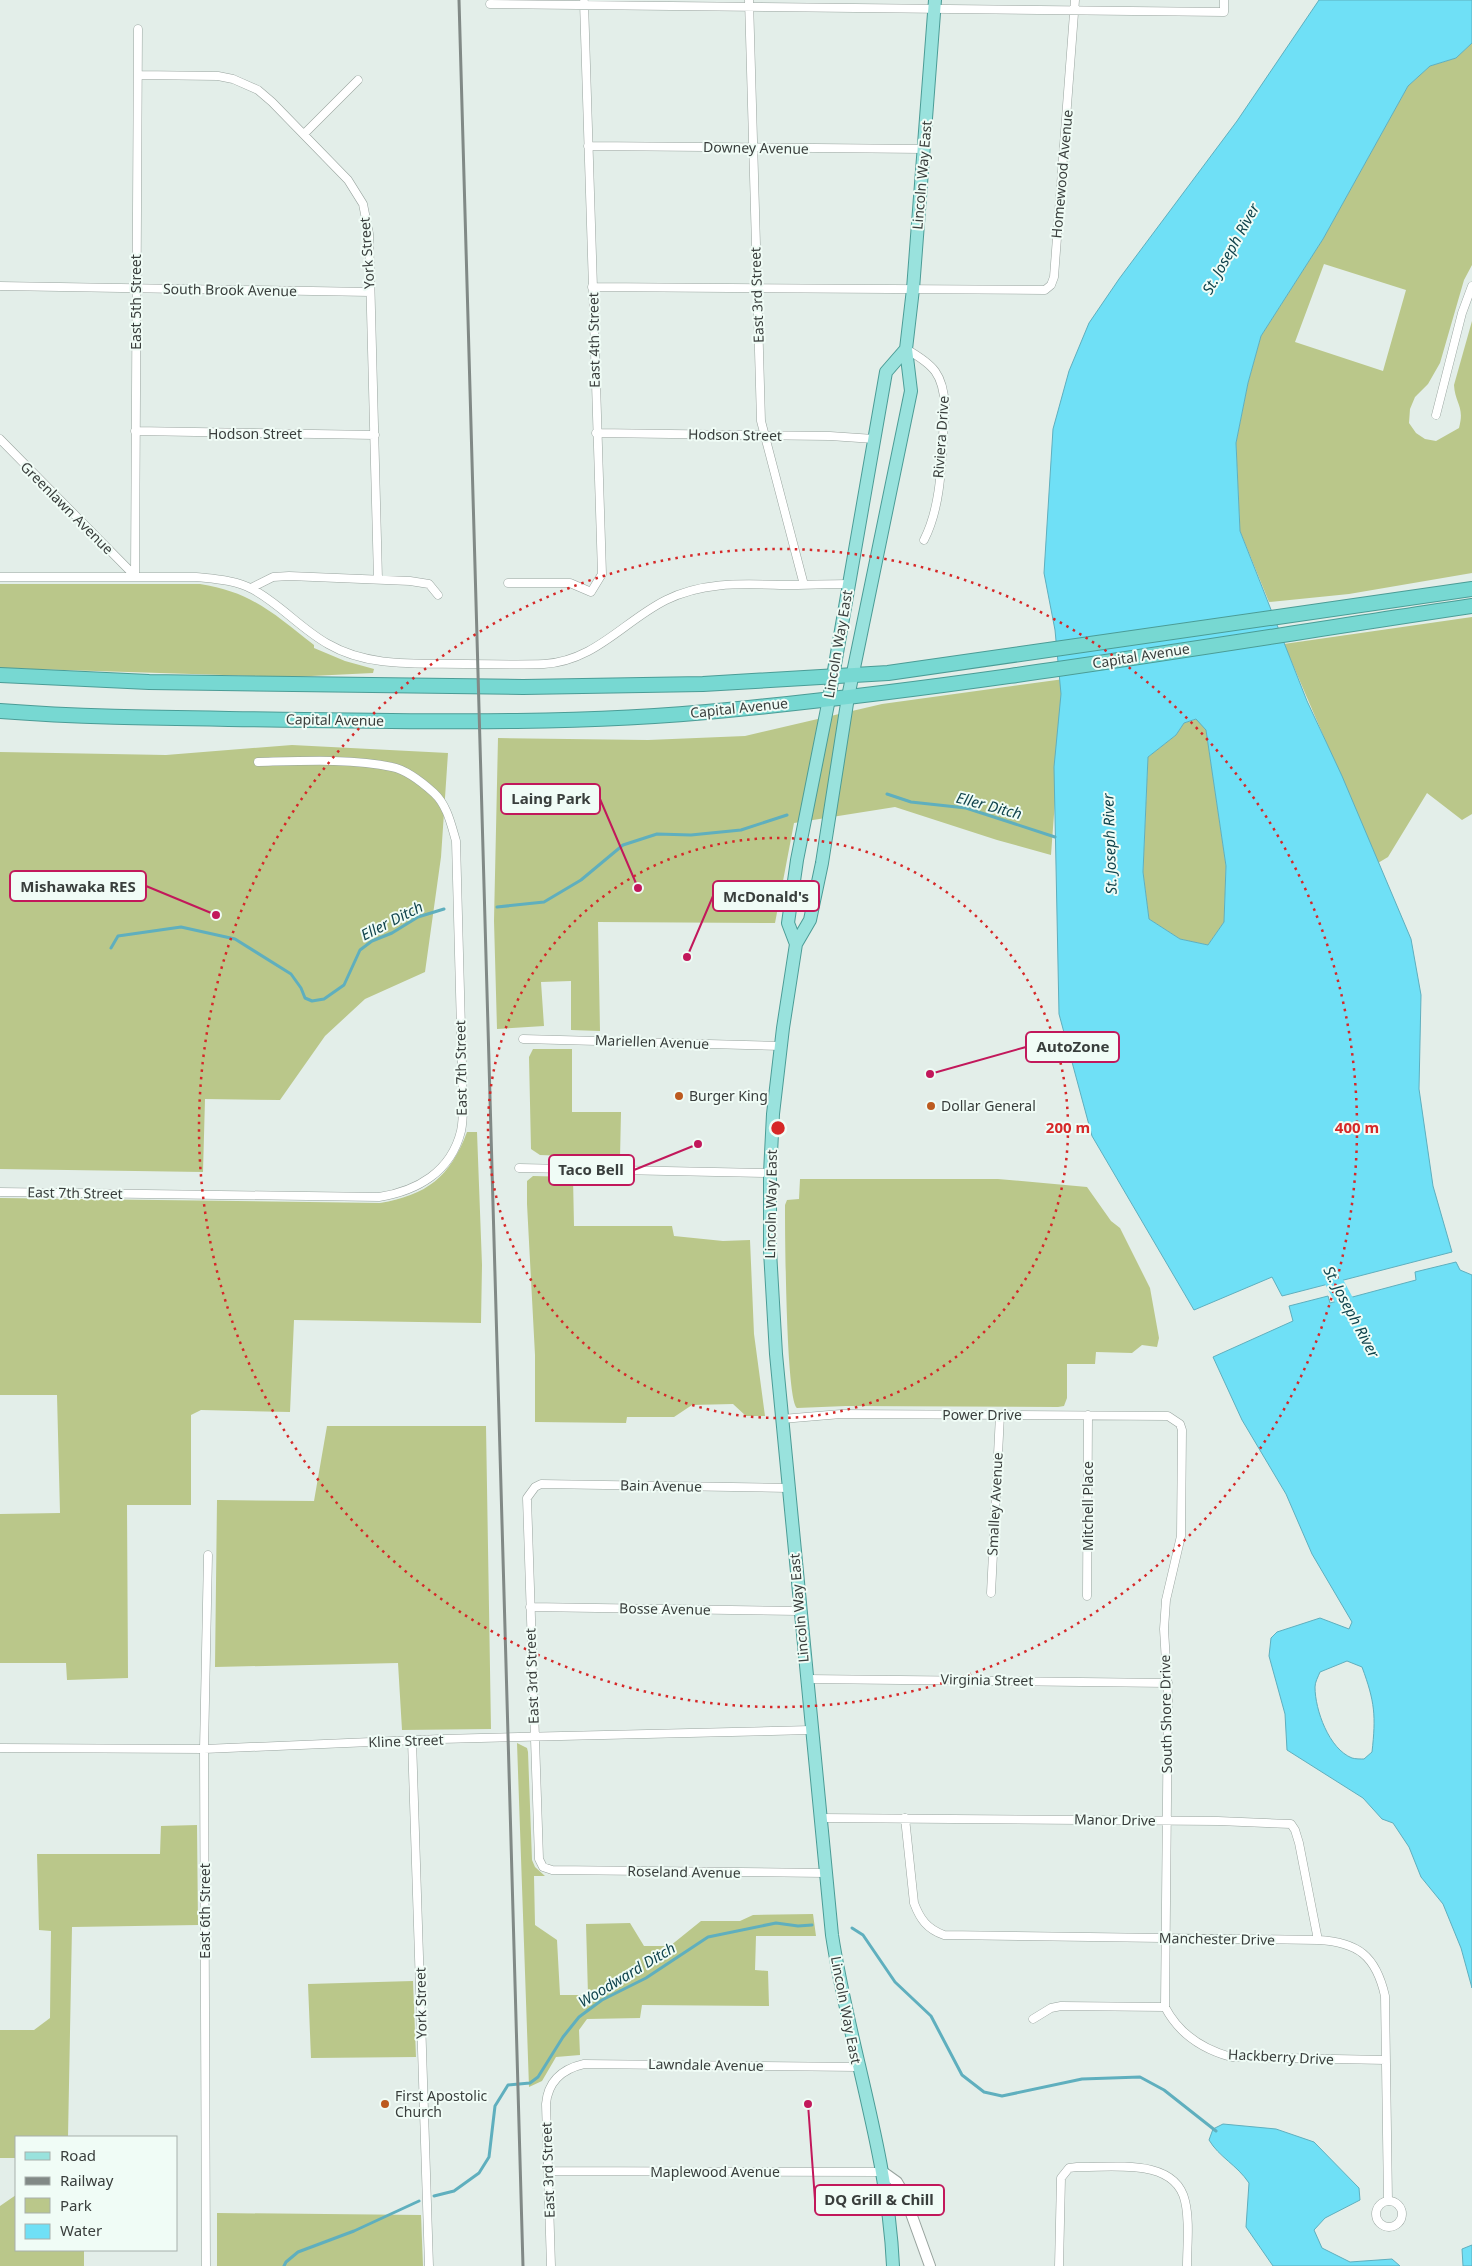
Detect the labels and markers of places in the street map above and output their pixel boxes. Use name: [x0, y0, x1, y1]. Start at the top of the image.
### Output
callout: Laing Park: [501, 784, 600, 814]
callout: Mishawaka RES: [10, 871, 146, 901]
callout: McDonald's: [713, 881, 819, 911]
callout: AutoZone: [1026, 1032, 1119, 1062]
place label: Burger King: [689, 1086, 768, 1105]
marker: Burger King: [673, 1090, 685, 1102]
place label: Dollar General: [941, 1096, 1036, 1115]
marker: Dollar General: [925, 1100, 937, 1112]
centre of rings: [769, 1119, 787, 1137]
callout: Taco Bell: [549, 1155, 634, 1185]
place label: First Apostolic Church: [395, 2086, 488, 2121]
marker: First Apostolic Church: [379, 2098, 391, 2110]
callout: DQ Grill & Chill: [815, 2185, 944, 2215]

